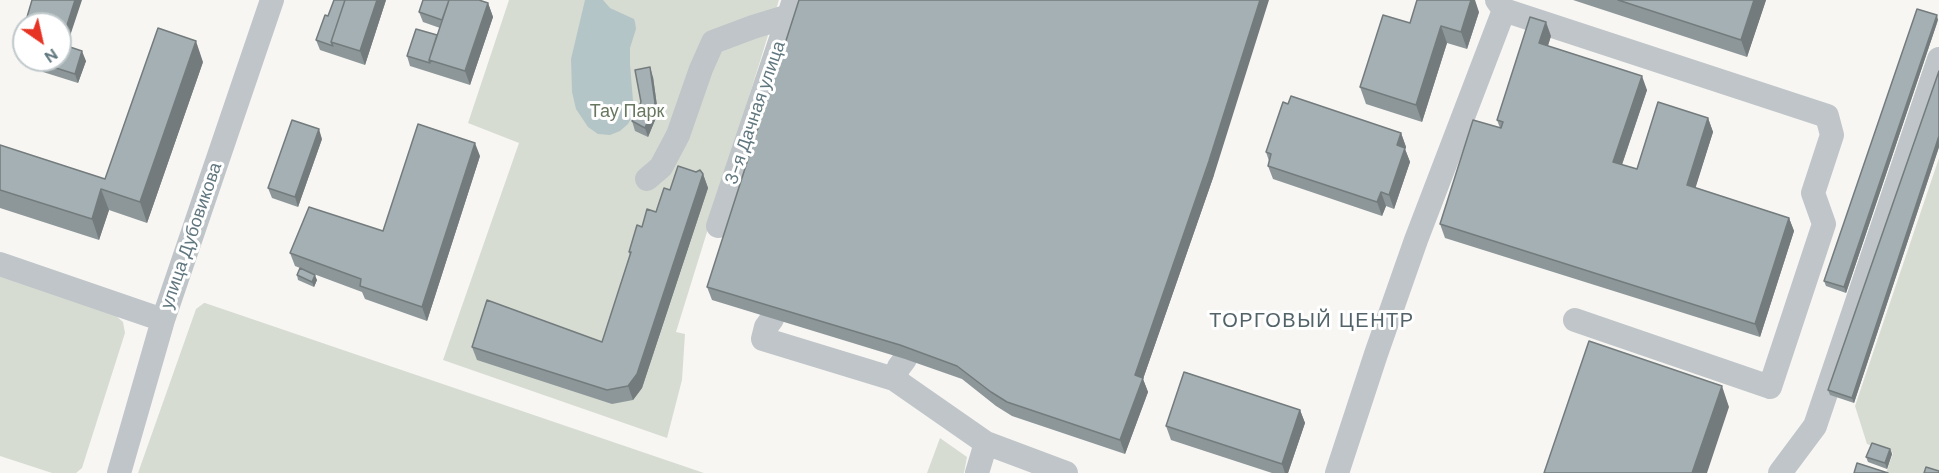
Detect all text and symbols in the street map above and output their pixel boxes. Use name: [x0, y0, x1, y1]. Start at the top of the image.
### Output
north arrow: [12, 12, 72, 72]
street label: 3-я Дачная улица: [721, 39, 791, 187]
text: N: [41, 44, 62, 68]
park label: Тау Парк: [590, 101, 664, 123]
street label: улица Дубовикова: [157, 160, 227, 312]
district label: ТОРГОВЫЙ ЦЕНТР: [1209, 310, 1415, 334]

